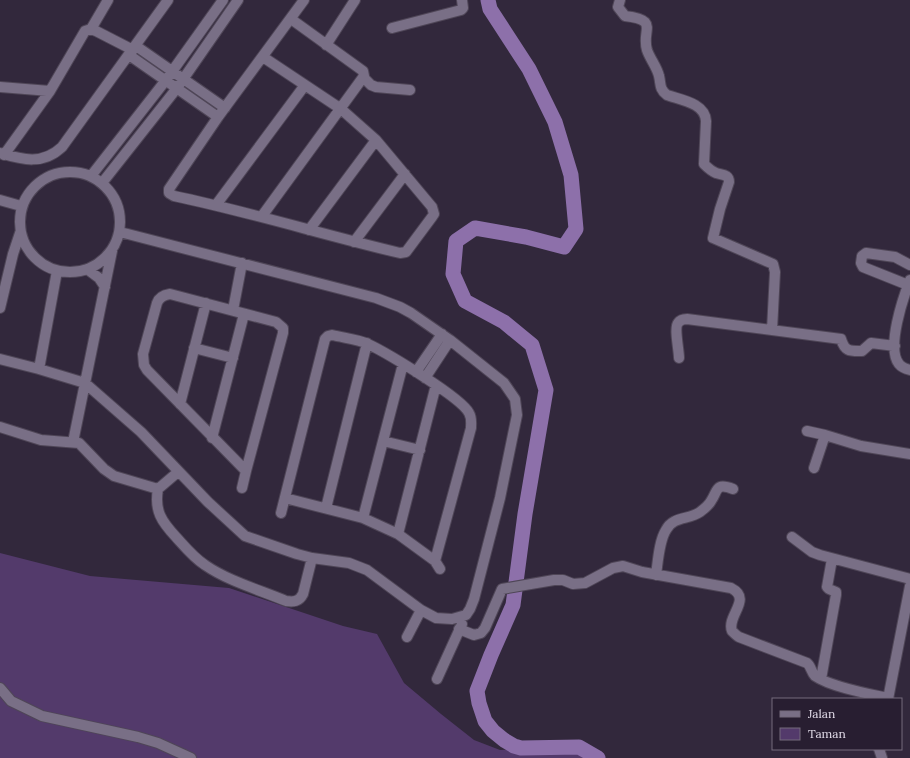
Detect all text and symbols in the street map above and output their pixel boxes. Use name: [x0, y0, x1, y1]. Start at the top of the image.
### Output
legend: [772, 698, 902, 750]
text: Jalan: [807, 706, 835, 721]
text: Taman: [808, 726, 846, 741]

